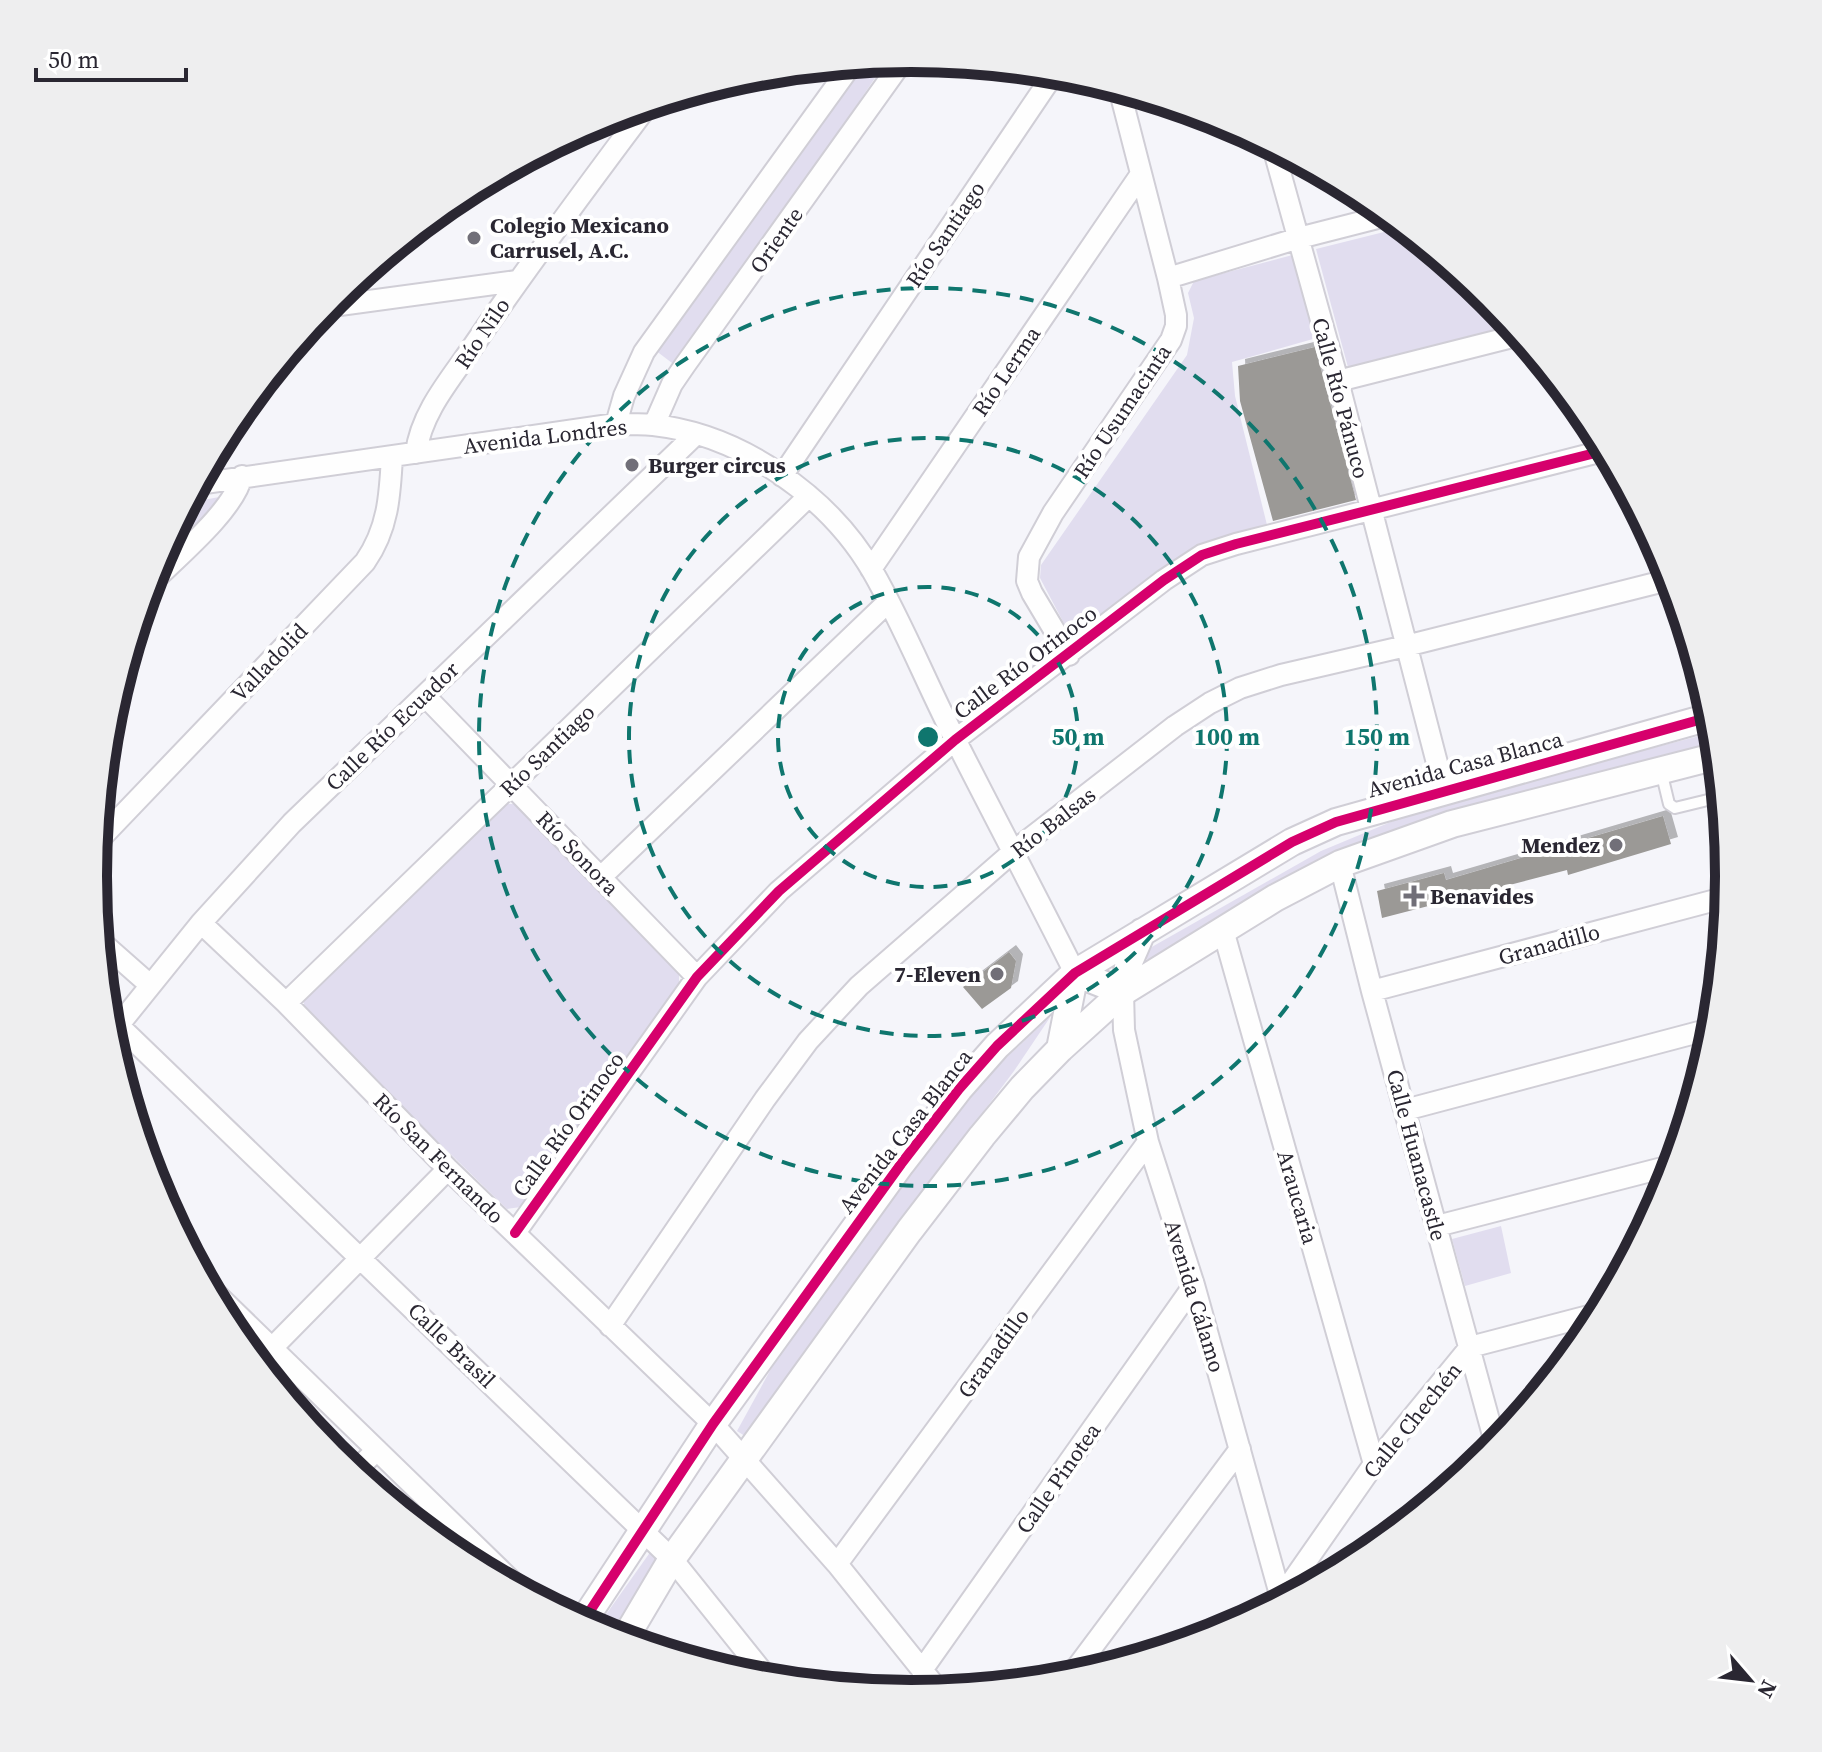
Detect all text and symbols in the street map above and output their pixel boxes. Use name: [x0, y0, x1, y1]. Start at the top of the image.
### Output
scale bar: [36, 32, 186, 82]
text: 50 m: [48, 43, 99, 76]
street label: Río Santiago: [899, 175, 991, 293]
street label: Oriente: [742, 201, 810, 279]
place label: Colegio Mexicano Carrusel, A.C.: [490, 210, 669, 265]
marker: Colegio Mexicano Carrusel, A.C.: [465, 229, 483, 247]
street label: Río Nilo: [447, 292, 517, 374]
street label: Calle Río Pánuco: [1305, 314, 1377, 482]
street label: Río Lerma: [965, 319, 1048, 422]
street label: Río Usumacinta: [1066, 338, 1178, 484]
street label: Avenida Londres: [462, 411, 628, 461]
place label: Burger circus: [648, 450, 786, 480]
marker: Burger circus: [623, 456, 641, 474]
street label: Calle Río Orinoco: [947, 598, 1103, 726]
street label: Valladolid: [224, 616, 314, 708]
street label: Calle Río Ecuador: [319, 654, 466, 797]
street label: Río Santiago: [493, 697, 601, 803]
text: 50 m: [1052, 720, 1105, 753]
text: 100 m: [1194, 720, 1260, 753]
text: 150 m: [1344, 720, 1410, 753]
centre of rings: [914, 723, 942, 751]
street label: Avenida Casa Blanca: [1364, 723, 1567, 804]
street label: Río Balsas: [1004, 779, 1102, 865]
street label: Río Sonora: [530, 804, 627, 903]
place label: Mendez: [1521, 830, 1600, 860]
marker: Mendez: [1607, 836, 1625, 854]
place label: Benavides: [1430, 881, 1534, 911]
marker: Benavides: [1405, 887, 1423, 905]
street label: Granadillo: [1495, 916, 1603, 972]
place label: 7-Eleven: [894, 959, 981, 989]
marker: 7-Eleven: [988, 965, 1006, 983]
street label: Avenida Casa Blanca: [831, 1042, 979, 1219]
street label: Calle Río Orinoco: [505, 1046, 631, 1202]
street label: Calle Huanacastle: [1380, 1066, 1454, 1244]
street label: Río San Fernando: [367, 1086, 511, 1230]
street label: Araucaria: [1270, 1147, 1326, 1248]
street label: Avenida Cálamo: [1158, 1216, 1232, 1376]
street label: Calle Brasil: [402, 1296, 502, 1394]
street label: Granadillo: [950, 1302, 1036, 1404]
street label: Calle Chechén: [1356, 1356, 1468, 1484]
street label: Calle Pinotea: [1009, 1416, 1108, 1539]
north arrow: [1710, 1640, 1790, 1720]
text: N: [1751, 1675, 1785, 1704]

